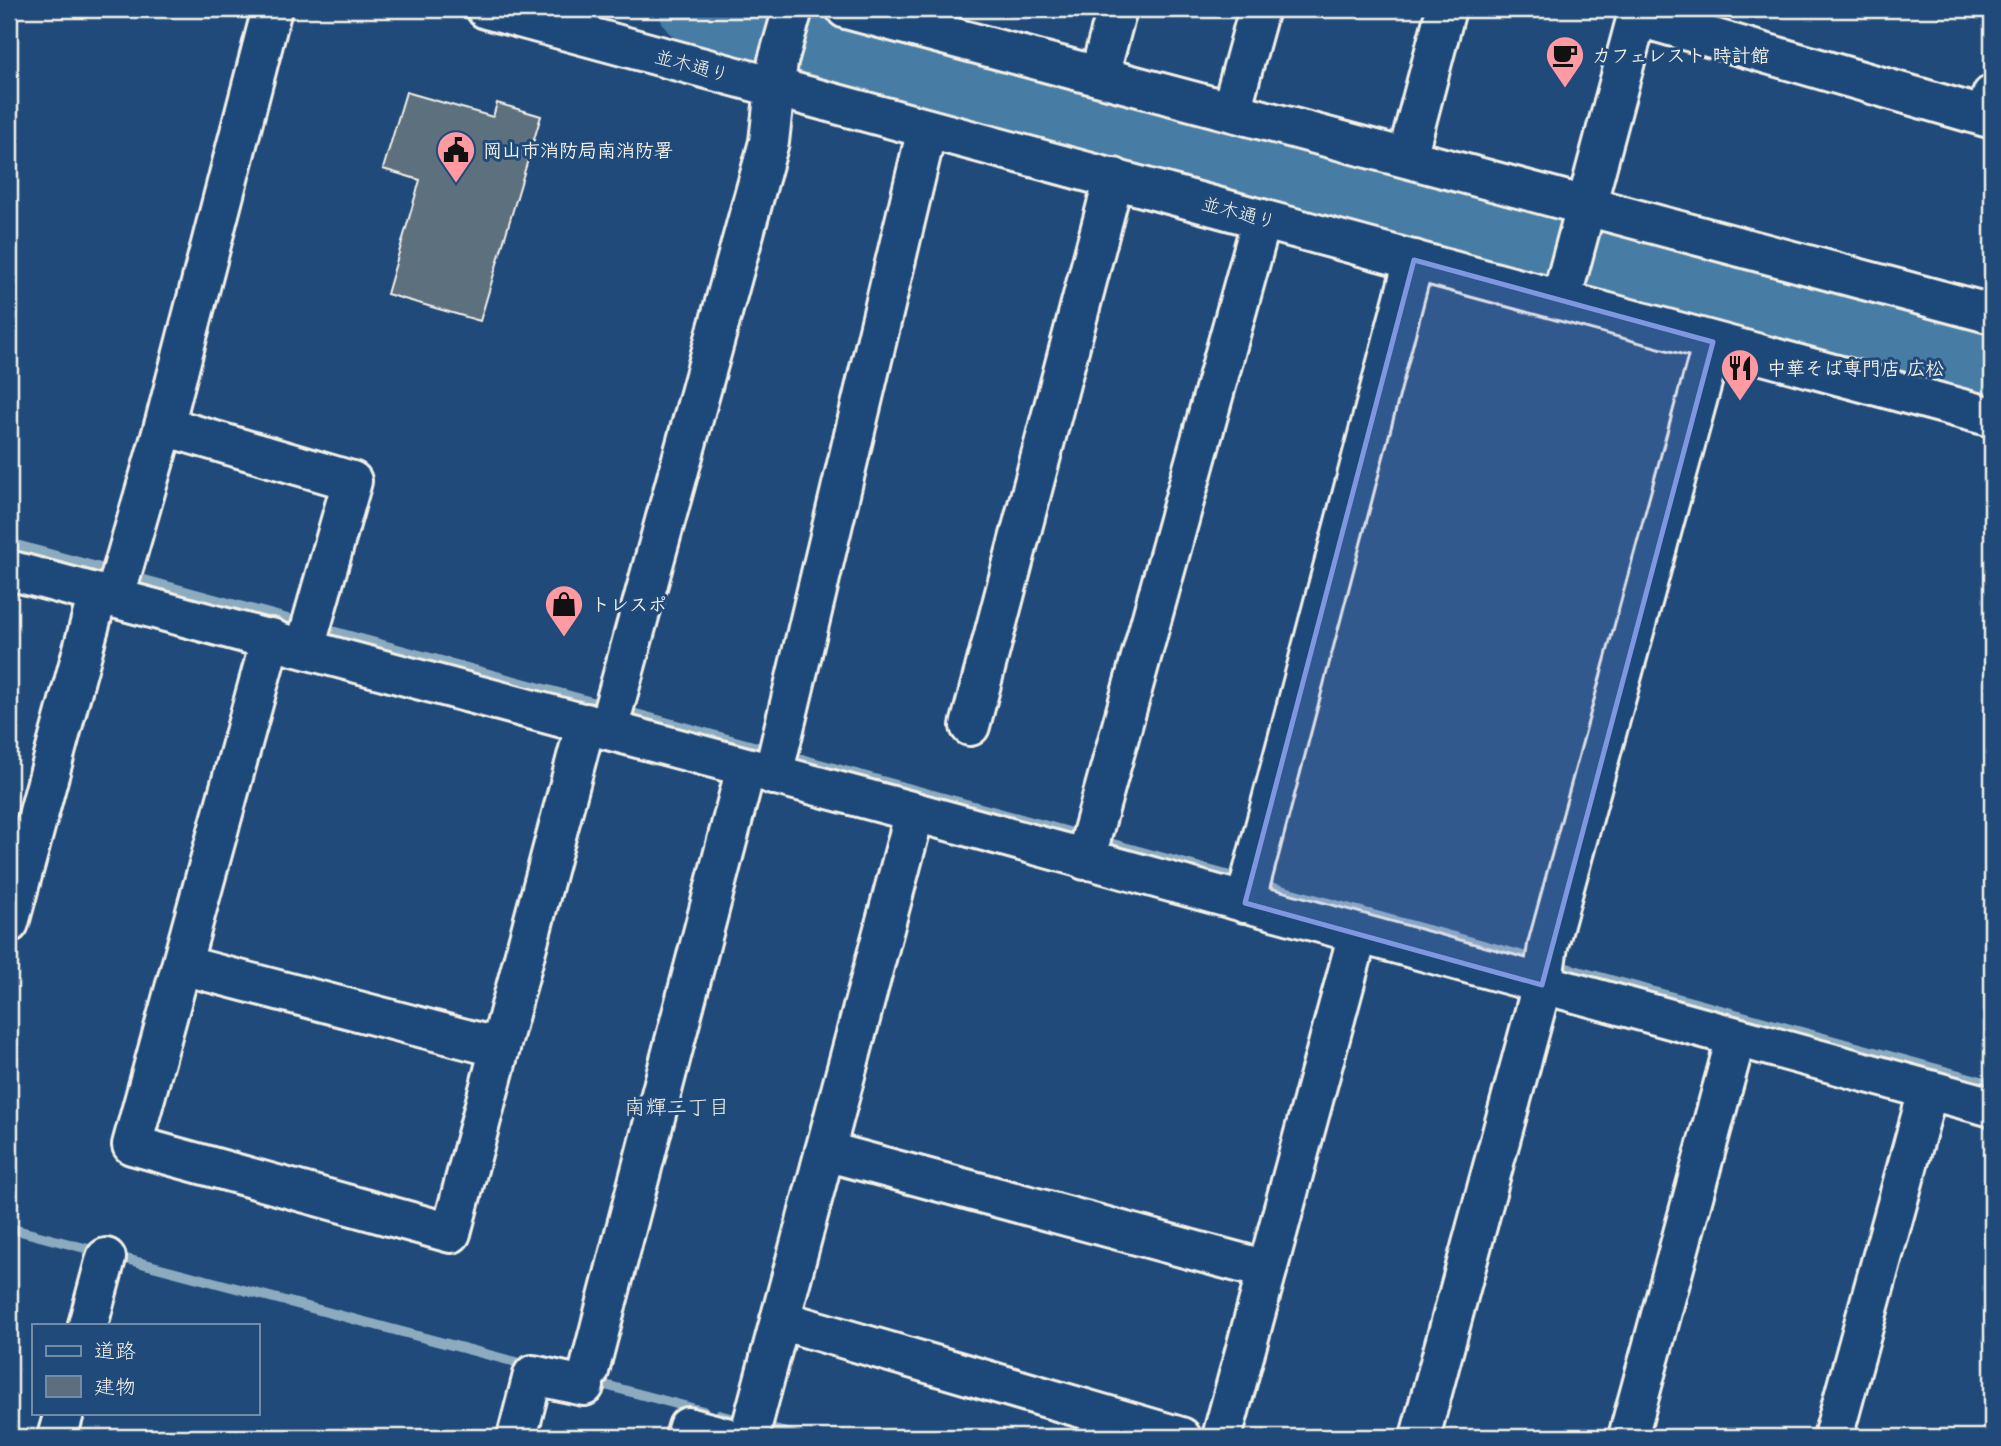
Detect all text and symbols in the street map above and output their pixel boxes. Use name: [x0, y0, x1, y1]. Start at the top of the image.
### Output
cafe icon: カフェレスト 時計館: [1544, 34, 1586, 89]
place label: カフェレスト 時計館: [1592, 43, 1770, 68]
street label: 並木通り: [652, 44, 732, 87]
public building icon: 岡山市消防局南消防署: [435, 129, 477, 184]
place label: 岡山市消防局南消防署: [483, 138, 673, 163]
street label: 並木通り: [1199, 191, 1279, 234]
restaurant icon: 中華そば専門店 広松: [1719, 347, 1761, 402]
place label: 中華そば専門店 広松: [1767, 356, 1945, 381]
shop icon: トレスポ: [543, 583, 585, 638]
place label: トレスポ: [591, 592, 667, 617]
district label: 南輝二丁目: [625, 1093, 730, 1121]
legend: [32, 1324, 259, 1414]
text: 道路: [94, 1337, 136, 1365]
text: 建物: [94, 1373, 136, 1401]

